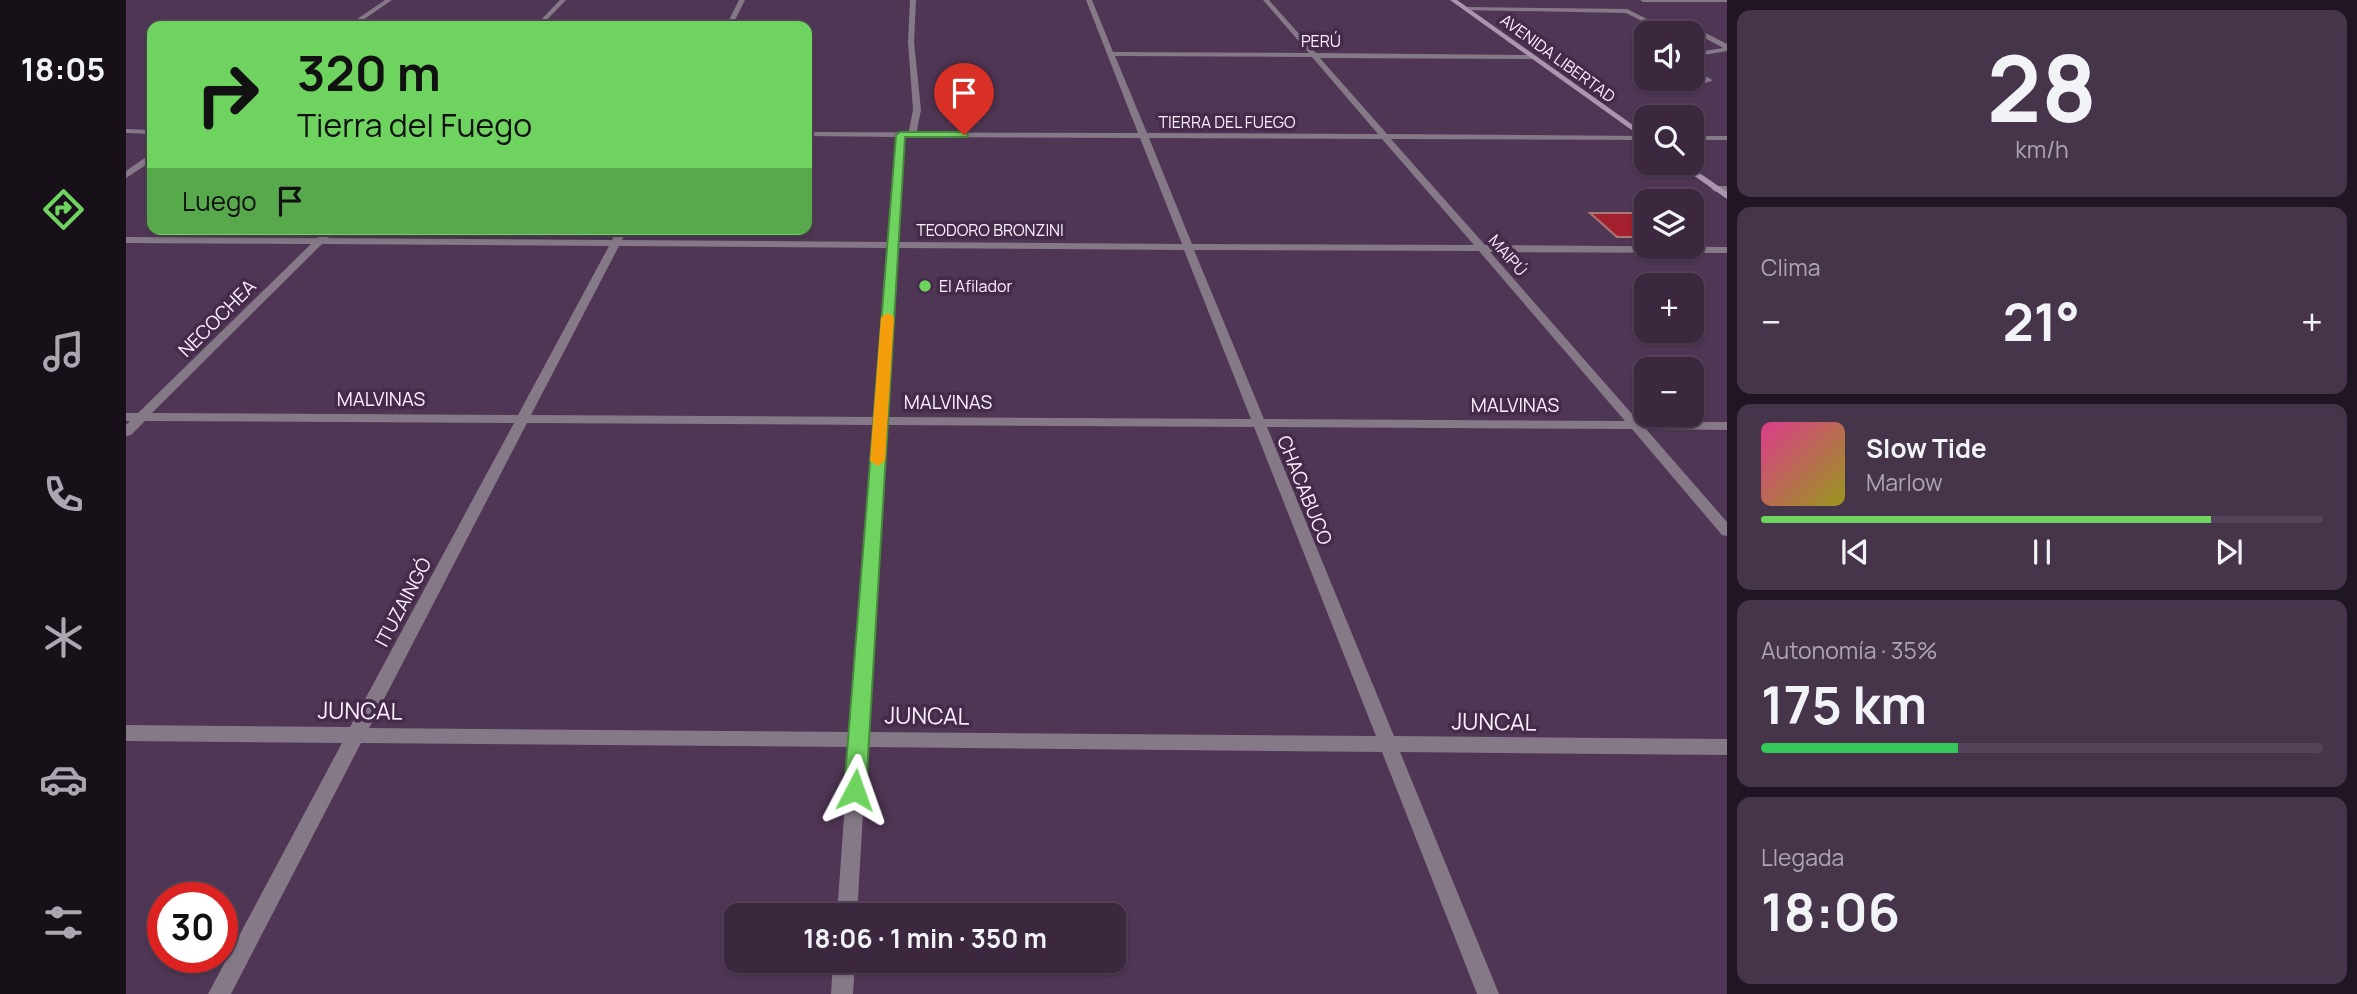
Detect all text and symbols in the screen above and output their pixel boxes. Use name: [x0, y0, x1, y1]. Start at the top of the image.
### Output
street label: AVENIDA LIBERTAD: [1496, 9, 1620, 107]
map controls: [1634, 21, 1704, 427]
button: sound: [1634, 21, 1704, 91]
text: 28: [1987, 25, 2097, 149]
street label: PERÚ: [1301, 30, 1341, 52]
text: 320 m: [297, 39, 441, 106]
text: 18:05: [21, 47, 105, 91]
icon: right: [182, 49, 273, 140]
pin: [934, 63, 994, 135]
icon: arrive: [945, 74, 983, 112]
text: Tierra del Fuego: [297, 103, 532, 147]
button: search: [1634, 105, 1704, 175]
street label: TIERRA DEL FUEGO: [1158, 111, 1296, 133]
text: km/h: [2015, 133, 2069, 165]
icon: arrive: [271, 182, 309, 220]
text: Luego: [182, 183, 257, 219]
icon: directions: [39, 185, 88, 234]
button: layers: [1634, 189, 1704, 259]
street label: TEODORO BRONZINI: [916, 219, 1064, 241]
street label: MAIPÚ: [1484, 230, 1532, 280]
text: Clima: [1761, 251, 1820, 283]
street label: NECOCHEA: [172, 273, 262, 363]
button: +: [1634, 273, 1704, 343]
place label: El Afilador: [939, 275, 1012, 297]
marker: El Afilador: [917, 278, 933, 294]
text: 21°: [2003, 286, 2080, 357]
text: −: [1761, 295, 1782, 347]
text: +: [2301, 295, 2323, 347]
icon: music: [39, 327, 88, 376]
button: −: [1634, 357, 1704, 427]
street label: MALVINAS: [337, 386, 426, 412]
street label: MALVINAS: [904, 389, 993, 415]
street label: MALVINAS: [1471, 392, 1560, 418]
text: Slow Tide: [1866, 430, 1987, 466]
street label: CHACABUCO: [1271, 431, 1339, 549]
text: Marlow: [1866, 466, 1943, 498]
icon: phone: [39, 470, 88, 519]
icon: previous: [1836, 533, 1874, 571]
icon: pause: [2023, 533, 2061, 571]
icon: next: [2210, 533, 2248, 571]
street label: ITUZAINGÓ: [369, 553, 437, 651]
icon: climate: [39, 613, 88, 662]
text: Autonomía · 35%: [1761, 634, 1938, 666]
text: 175 km: [1761, 669, 1927, 740]
street label: JUNCAL: [317, 693, 403, 727]
street label: JUNCAL: [884, 698, 970, 732]
street label: JUNCAL: [1451, 704, 1537, 738]
position arrow: [818, 753, 892, 827]
icon: car: [39, 755, 88, 804]
text: Llegada: [1761, 841, 1844, 873]
text: 18:06: [1761, 876, 1900, 947]
speed limit sign: 30: [147, 882, 238, 973]
icon: filters: [39, 898, 88, 947]
text: 18:06 · 1 min · 350 m: [803, 920, 1047, 956]

